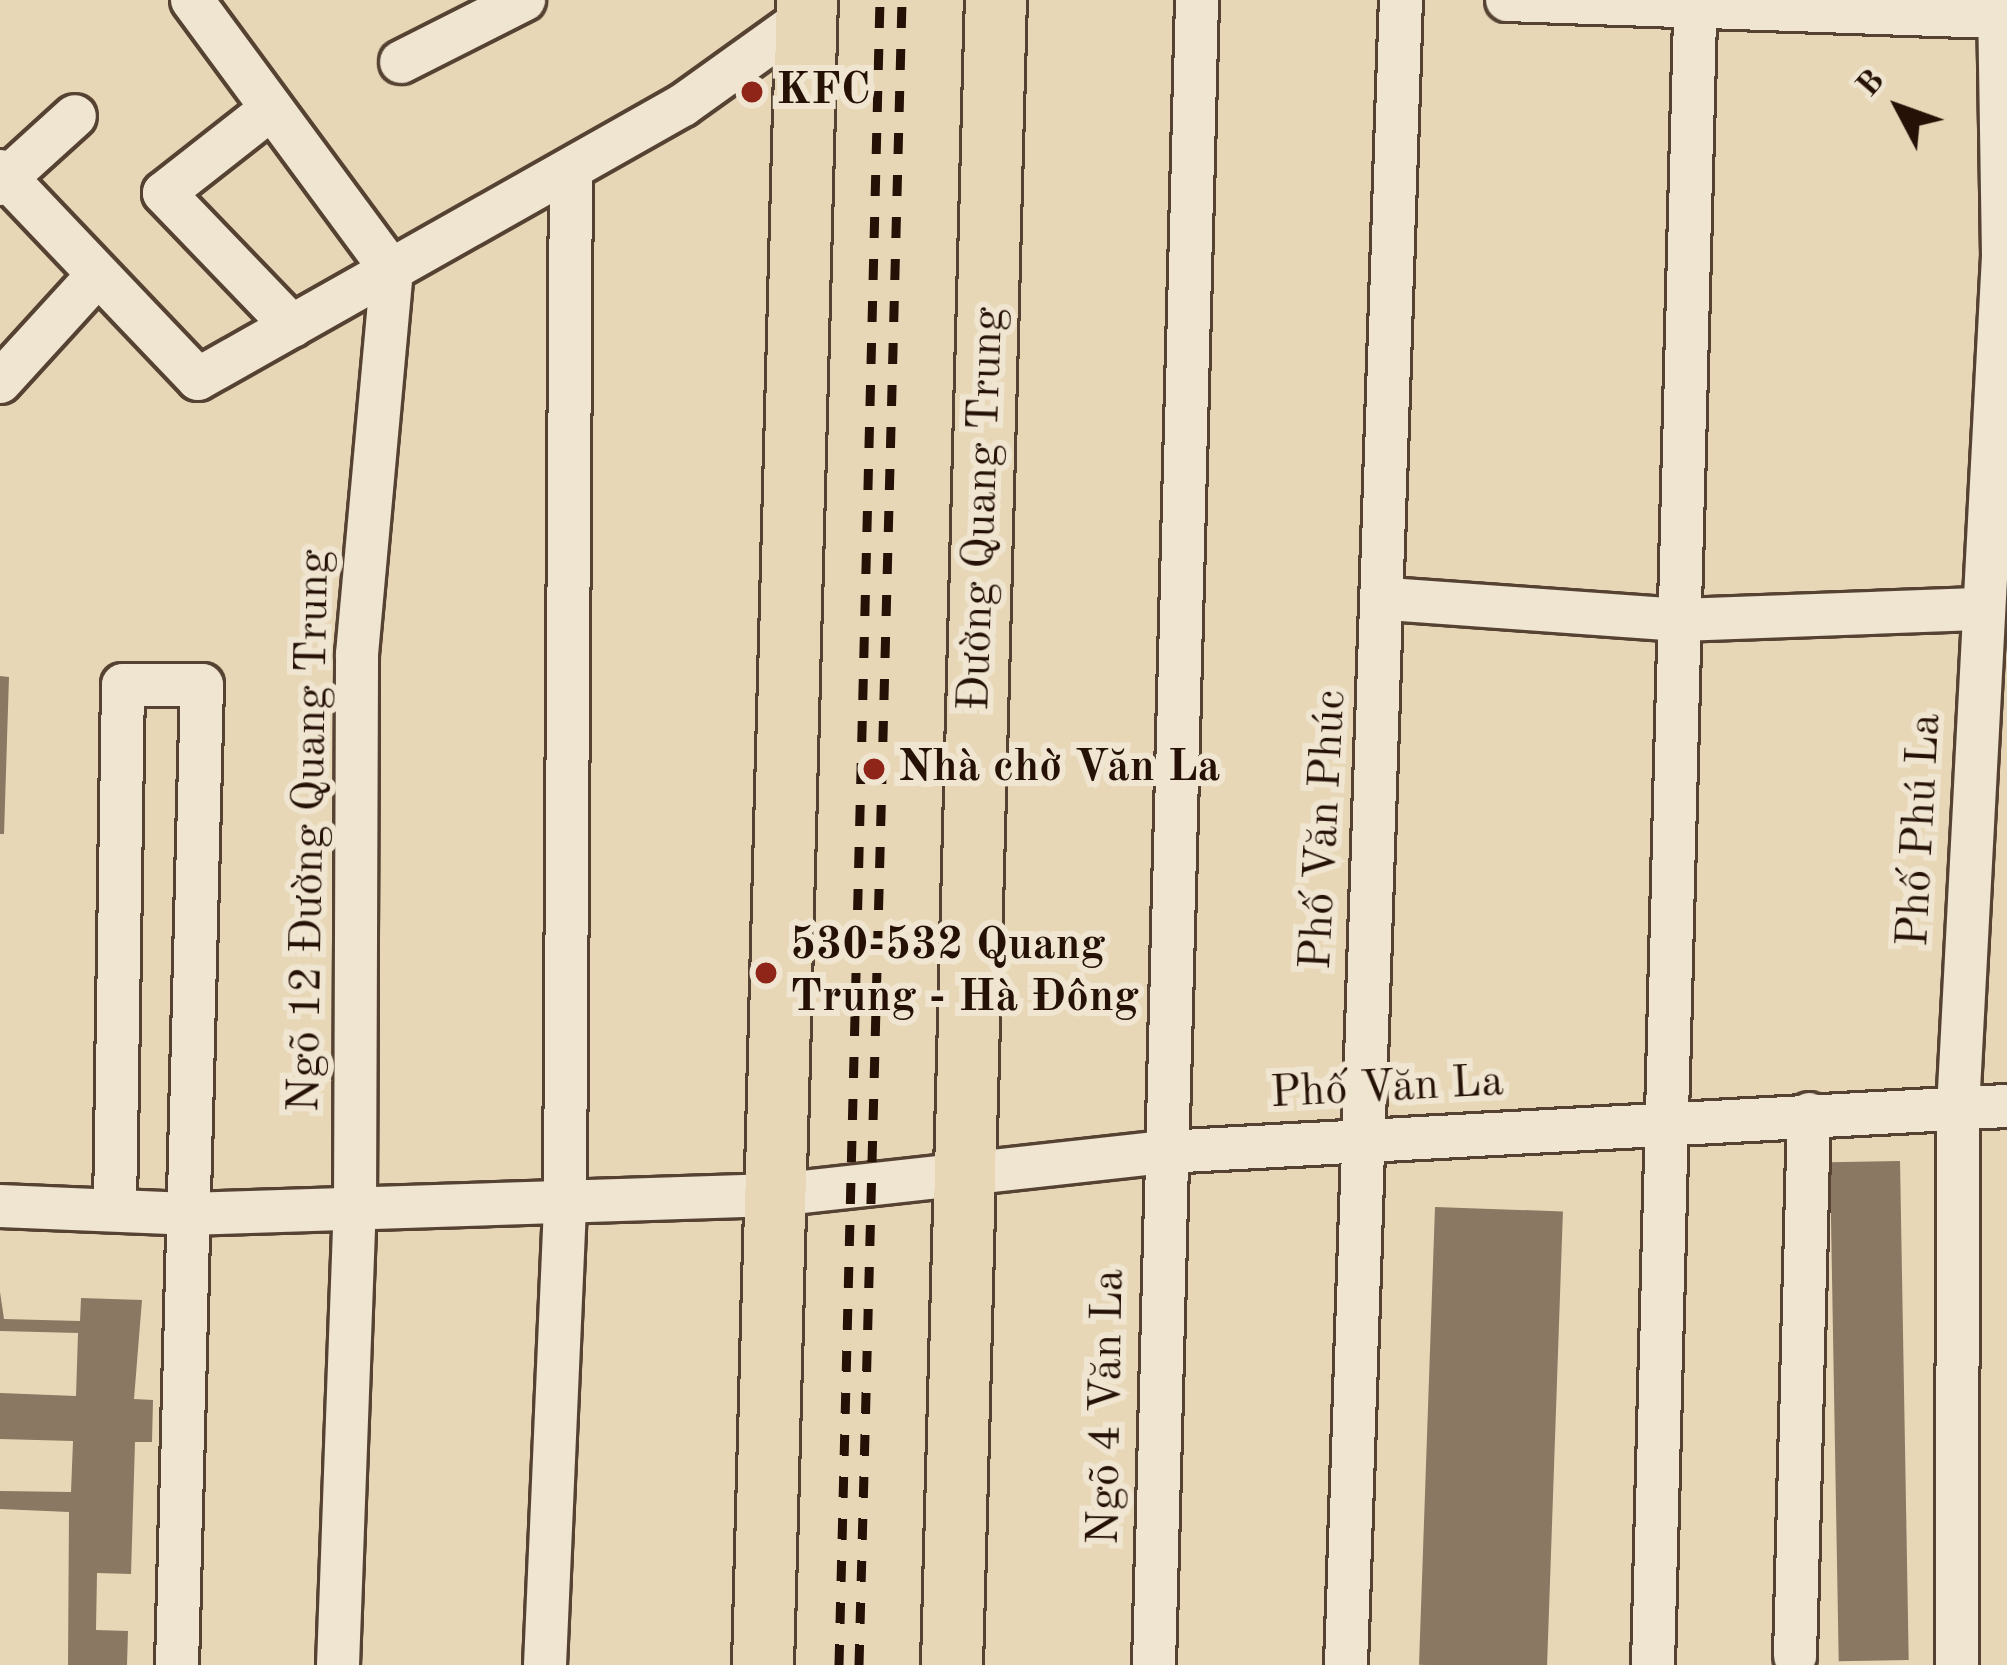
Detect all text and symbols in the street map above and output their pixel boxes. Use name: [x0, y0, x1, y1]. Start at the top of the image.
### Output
north arrow: [1839, 48, 1959, 168]
text: B: [1851, 64, 1892, 104]
place label: KFC: [776, 65, 870, 119]
marker: KFC: [739, 79, 765, 105]
street label: Đường Quang Trung: [949, 306, 1017, 712]
street label: Ngõ 12 Đường Quang Trung: [279, 549, 343, 1113]
street label: Phố Văn Phúc: [1291, 689, 1359, 971]
street label: Phố Phú La: [1888, 712, 1954, 948]
place label: Nhà chờ Văn La: [898, 742, 1220, 796]
marker: Nhà chờ Văn La: [861, 756, 887, 782]
place label: 530-532 Quang Trung - Hà Đông: [790, 920, 1139, 1026]
marker: 530-532 Quang Trung - Hà Đông: [753, 960, 779, 986]
street label: Phố Văn La: [1269, 1056, 1505, 1122]
street label: Ngõ 4 Văn La: [1079, 1268, 1137, 1546]

